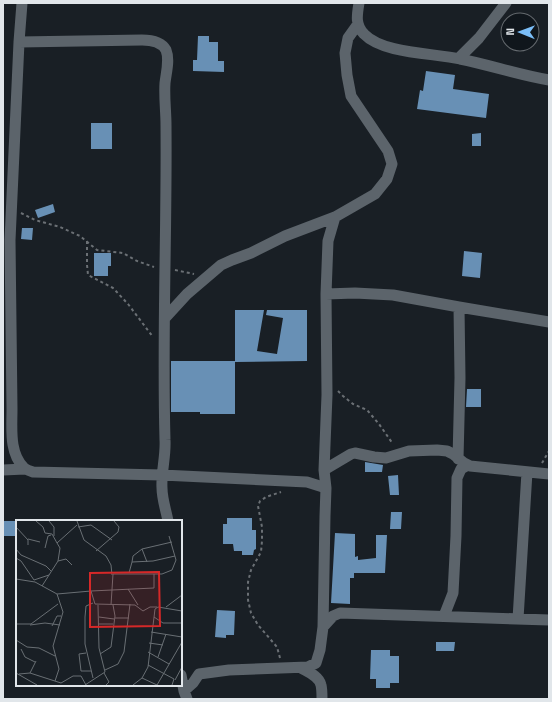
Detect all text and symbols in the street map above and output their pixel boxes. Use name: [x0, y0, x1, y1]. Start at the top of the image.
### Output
north arrow: [500, 12, 540, 52]
text: N: [503, 28, 517, 36]
inset map: [16, 520, 182, 686]

